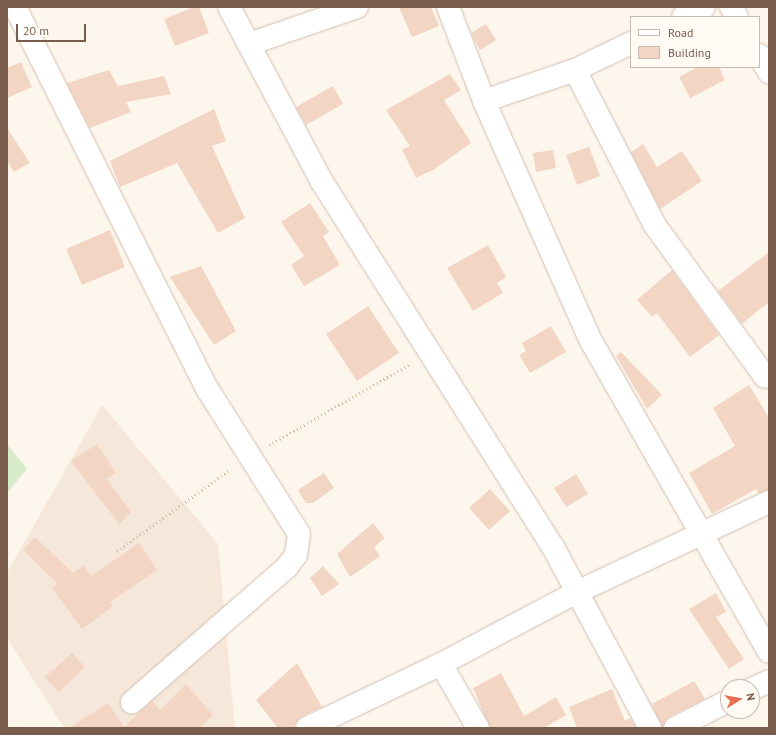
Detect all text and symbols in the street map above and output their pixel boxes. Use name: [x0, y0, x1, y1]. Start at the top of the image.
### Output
scale bar: [18, 16, 88, 42]
legend: [630, 16, 760, 68]
text: 20 m: [23, 23, 49, 38]
text: Road: [668, 25, 693, 40]
text: Building: [668, 45, 711, 60]
north arrow: [720, 679, 760, 719]
text: N: [743, 692, 758, 702]

